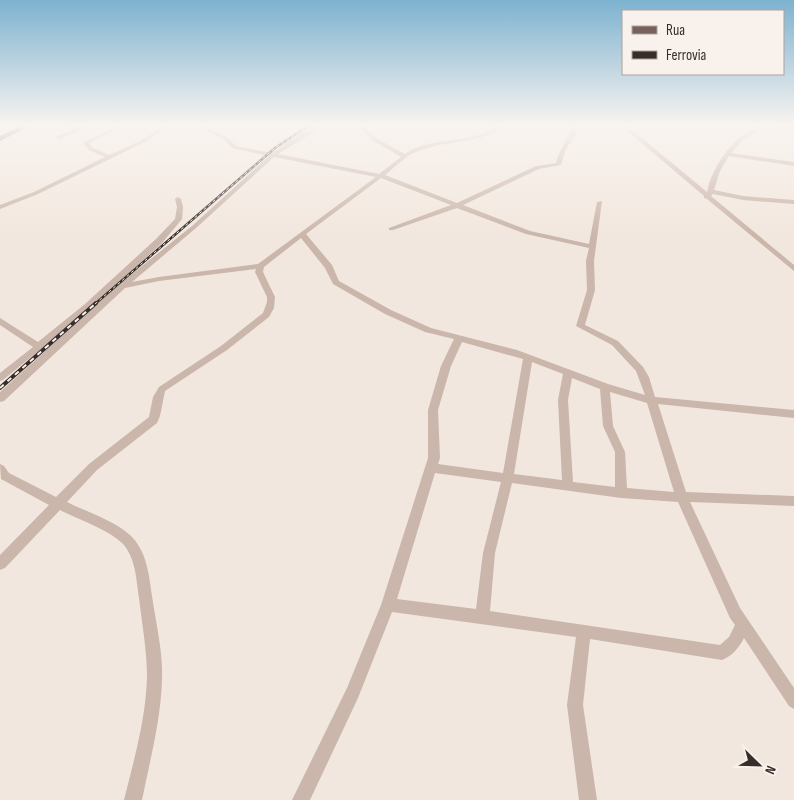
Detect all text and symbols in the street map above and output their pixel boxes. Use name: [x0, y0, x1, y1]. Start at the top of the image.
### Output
legend: [622, 10, 784, 75]
text: Rua: [666, 21, 685, 40]
text: Ferrovia: [666, 46, 707, 65]
north arrow: [734, 740, 784, 790]
text: N: [761, 763, 780, 777]

